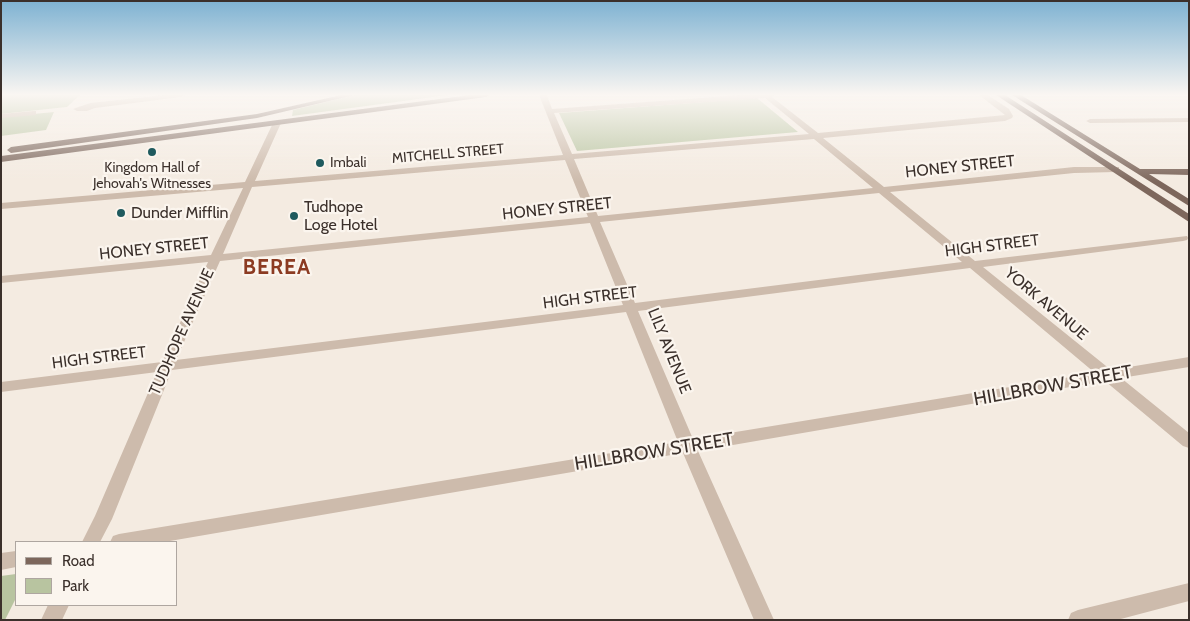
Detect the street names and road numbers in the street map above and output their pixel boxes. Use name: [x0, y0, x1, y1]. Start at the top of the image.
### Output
street label: MITCHELL STREET: [391, 141, 505, 167]
street label: HONEY STREET: [904, 152, 1016, 182]
street label: HONEY STREET: [501, 194, 613, 224]
street label: HIGH STREET: [944, 231, 1040, 261]
street label: HONEY STREET: [98, 234, 210, 264]
street label: YORK AVENUE: [1000, 264, 1092, 344]
street label: TUDHOPE AVENUE: [145, 266, 219, 398]
street label: HIGH STREET: [542, 283, 638, 313]
street label: LILY AVENUE: [643, 305, 695, 397]
street label: HIGH STREET: [51, 343, 147, 373]
street label: HILLBROW STREET: [972, 361, 1134, 411]
street label: HILLBROW STREET: [573, 428, 735, 476]

